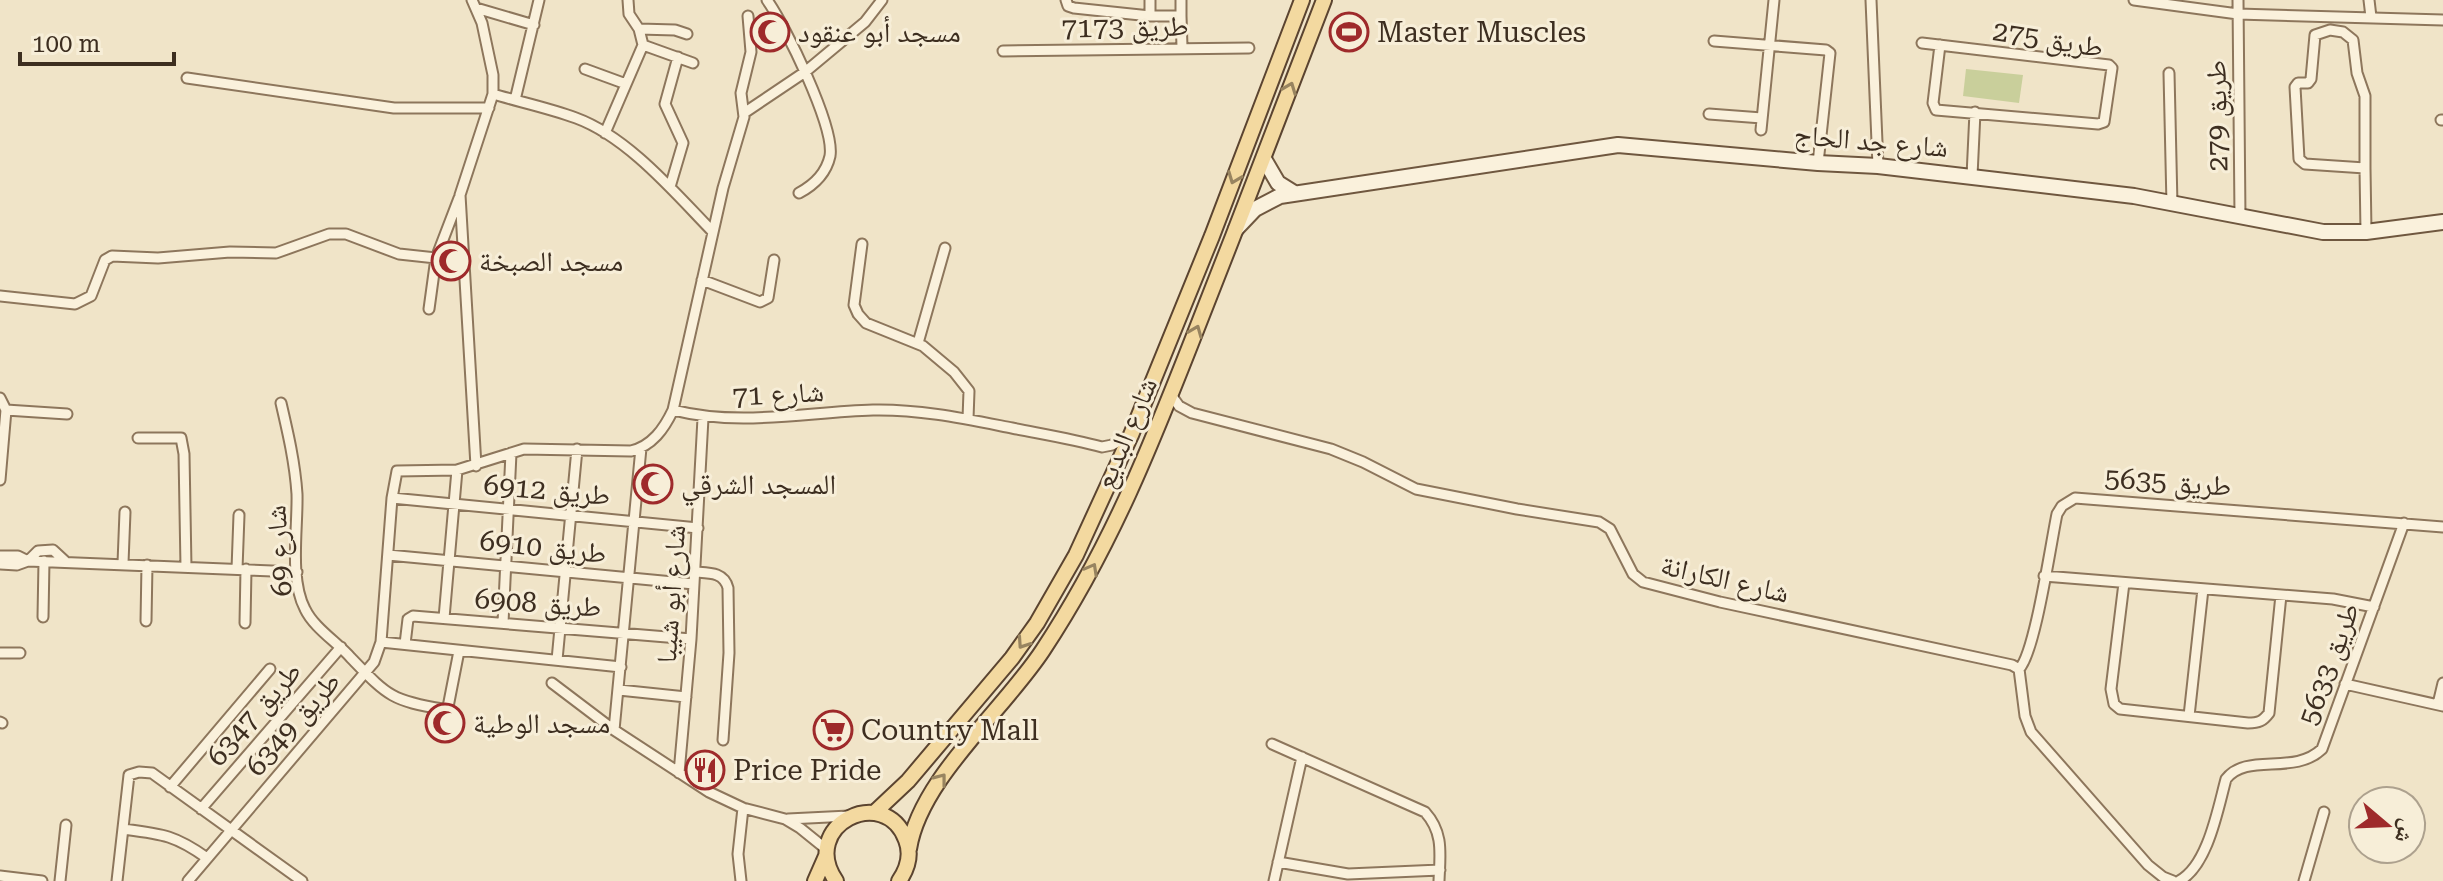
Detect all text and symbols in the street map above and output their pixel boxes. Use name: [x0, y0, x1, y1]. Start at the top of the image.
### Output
street label: طريق 7173: [1061, 9, 1189, 46]
mosque icon: مسجد أبو عنقود: [749, 11, 791, 53]
sports icon: Master Muscles: [1328, 11, 1370, 53]
street label: طريق 275: [1990, 14, 2106, 65]
place label: مسجد أبو عنقود: [798, 15, 961, 49]
scale bar: [20, 16, 174, 66]
place label: Master Muscles: [1377, 16, 1586, 49]
text: 100 m: [32, 30, 100, 58]
street label: طريق 279: [2200, 60, 2235, 172]
one-way arrow: [1280, 82, 1297, 96]
street label: شارع جد الحاج: [1792, 118, 1949, 165]
one-way arrow: [1228, 170, 1244, 184]
mosque icon: مسجد الصبخة: [430, 240, 472, 282]
place label: مسجد الصبخة: [479, 245, 623, 278]
one-way arrow: [1186, 325, 1203, 339]
street label: شارع البديع: [1088, 373, 1165, 494]
street label: شارع 71: [731, 375, 825, 414]
street label: طريق 5635: [2103, 461, 2233, 504]
mosque icon: المسجد الشرقي: [632, 463, 674, 505]
street label: طريق 6912: [482, 468, 612, 513]
place label: المسجد الشرقي: [681, 468, 836, 507]
street label: شارع 69: [259, 504, 300, 598]
street label: طريق 6910: [478, 524, 608, 571]
street label: شارع أبو شيبا: [649, 524, 693, 664]
street label: شارع الكارانة: [1657, 548, 1792, 611]
one-way arrow: [1083, 563, 1098, 577]
street label: طريق 6908: [473, 582, 603, 625]
street label: طريق 5633: [2292, 599, 2367, 730]
one-way arrow: [1018, 634, 1033, 648]
street label: طريق 6347: [200, 655, 309, 773]
street label: طريق 6349: [239, 665, 348, 783]
mosque icon: مسجد الوطية: [424, 702, 466, 744]
place label: مسجد الوطية: [473, 707, 610, 740]
supermarket icon: Country Mall: [812, 709, 854, 751]
place label: Country Mall: [861, 714, 1039, 747]
restaurant icon: Price Pride: [684, 749, 726, 791]
place label: Price Pride: [733, 754, 882, 787]
one-way arrow: [931, 773, 945, 788]
north arrow: [2347, 785, 2427, 865]
text: ش: [2389, 816, 2421, 846]

